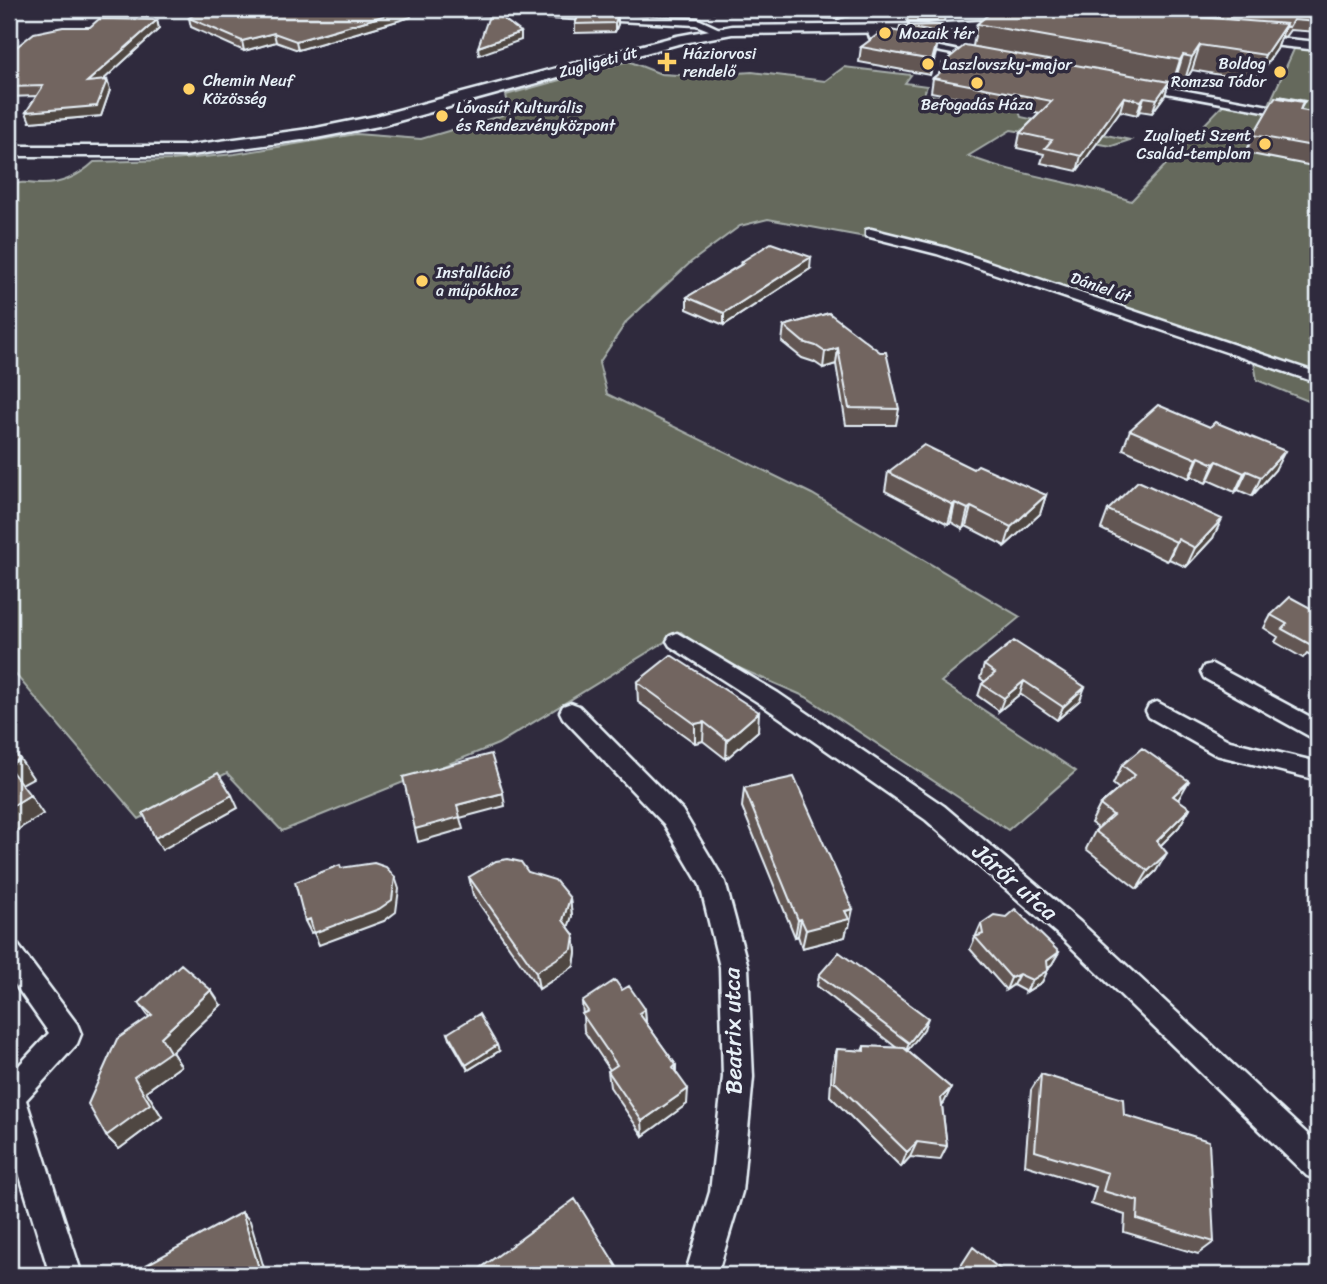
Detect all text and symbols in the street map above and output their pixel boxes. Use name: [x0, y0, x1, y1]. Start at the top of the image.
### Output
place label: Mozaik tér: [899, 19, 976, 48]
marker: Mozaik tér: [877, 25, 893, 41]
street label: Zugligeti út: [555, 37, 641, 87]
place label: Háziorvosi rendelő: [683, 39, 757, 86]
place label: Boldog Romzsa Tódor: [1171, 49, 1267, 96]
place label: Laszlovszky-major: [942, 50, 1073, 79]
marker: Háziorvosi rendelő: [657, 52, 677, 72]
marker: Laszlovszky-major: [920, 56, 936, 72]
marker: Boldog Romzsa Tódor: [1272, 64, 1288, 80]
place label: Chemin Neuf Közösség: [203, 66, 296, 113]
marker: Befogadás Háza: [969, 75, 985, 91]
marker: Chemin Neuf Közösség: [181, 81, 197, 97]
place label: Befogadás Háza: [921, 90, 1033, 119]
place label: Lóvasút Kulturális és Rendezvényközpont: [456, 93, 616, 140]
marker: Lóvasút Kulturális és Rendezvényközpont: [434, 108, 450, 124]
place label: Zugligeti Szent Család-templom: [1136, 121, 1251, 168]
marker: Zugligeti Szent Család-templom: [1257, 136, 1273, 152]
place label: Installáció a műpókhoz: [435, 258, 519, 305]
street label: Dániel út: [1067, 263, 1136, 311]
marker: Installáció a műpókhoz: [414, 273, 430, 289]
street label: Járőr utca: [962, 832, 1068, 932]
street label: Beatrix utca: [711, 967, 755, 1095]

